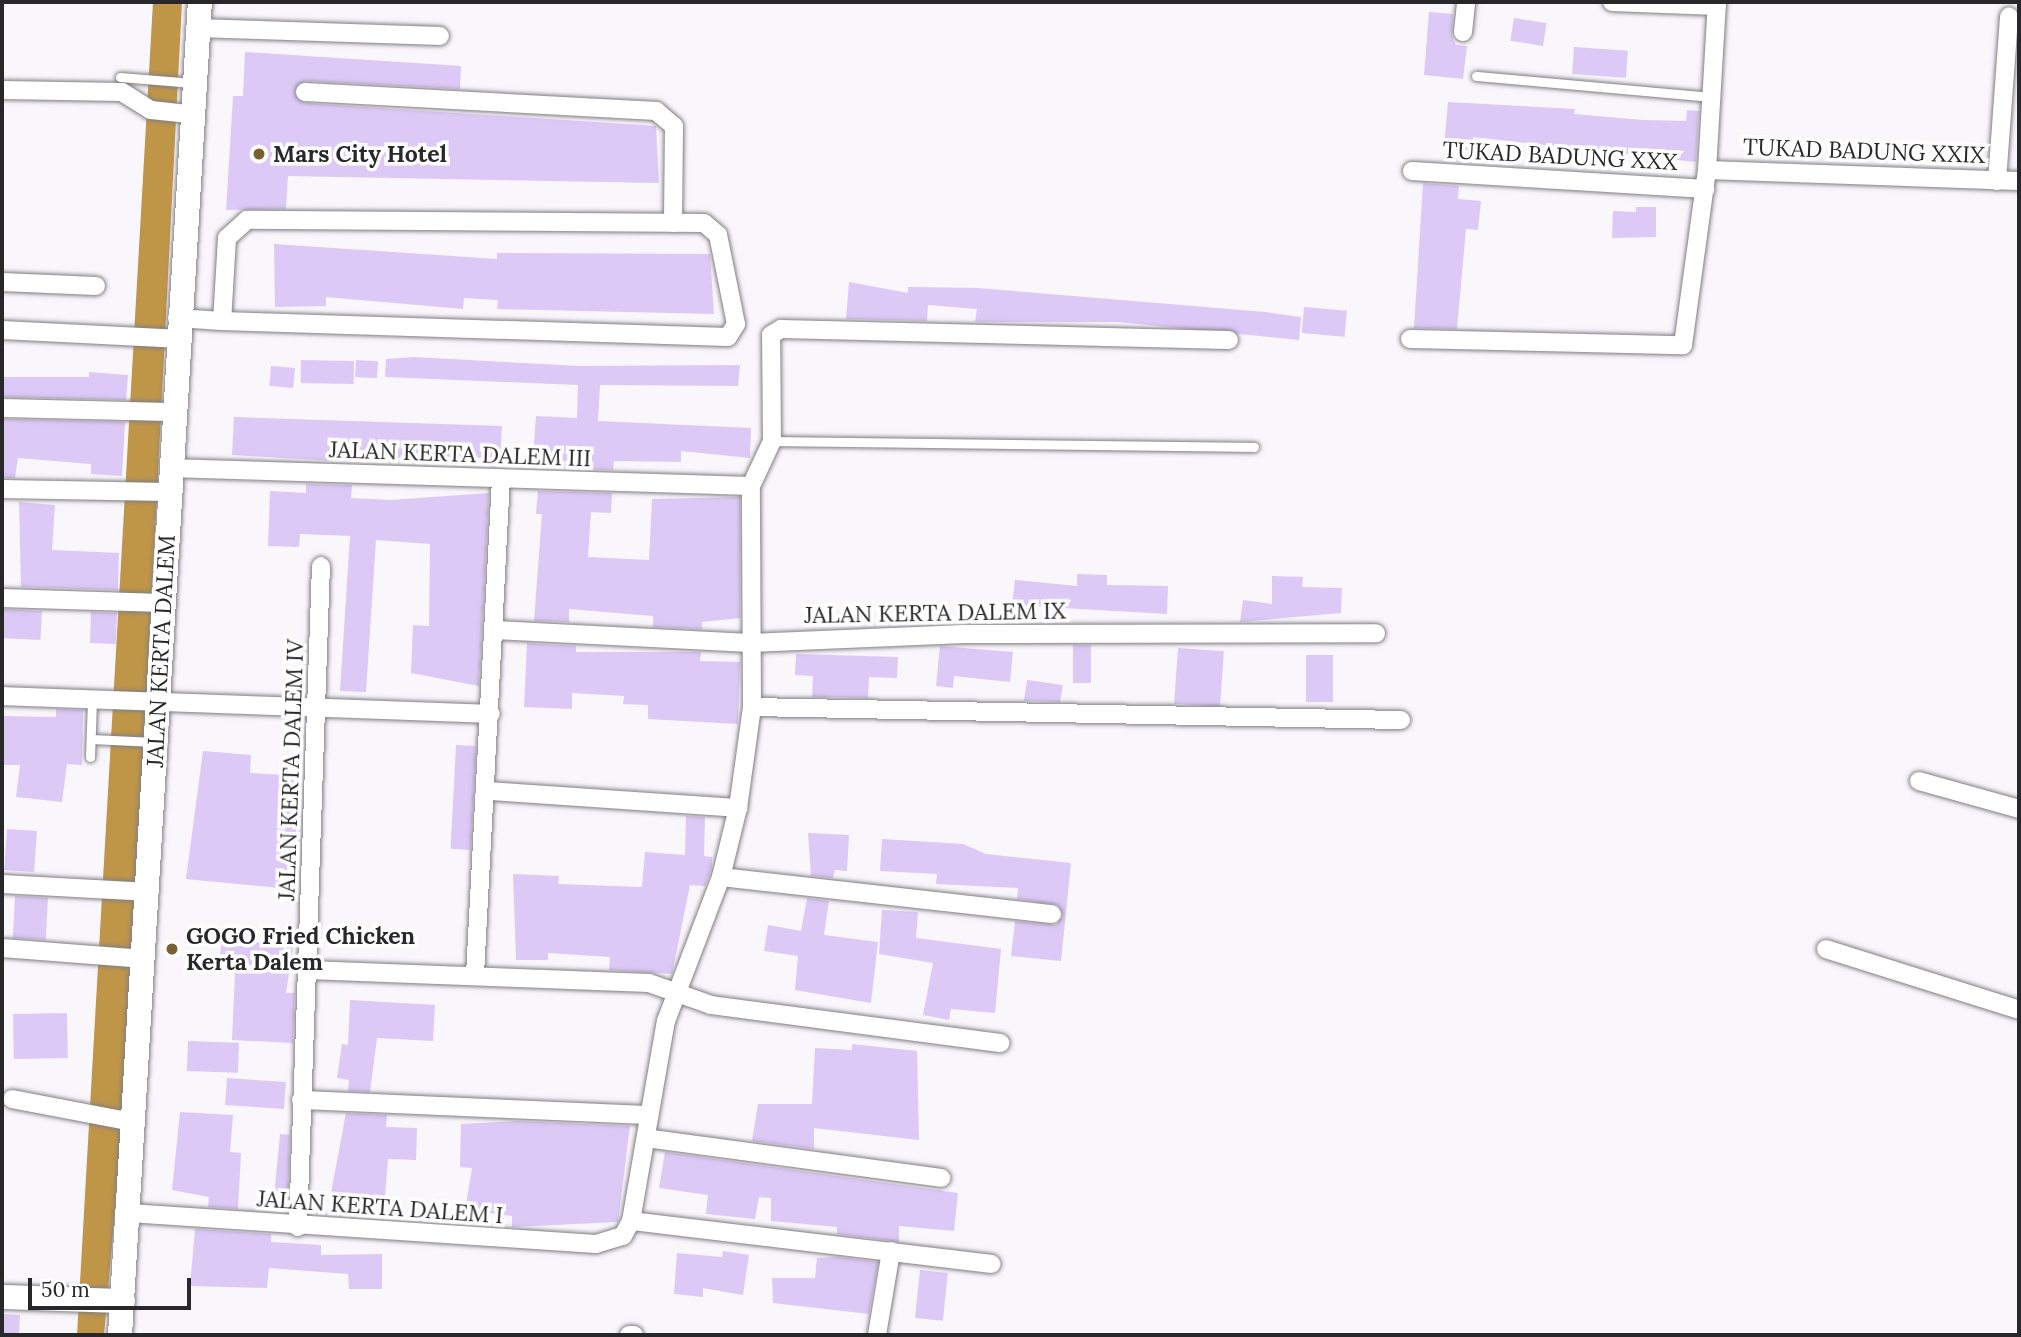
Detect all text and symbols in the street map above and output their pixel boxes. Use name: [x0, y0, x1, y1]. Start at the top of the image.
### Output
street label: TUKAD BADUNG XXIX: [1743, 133, 1985, 169]
street label: TUKAD BADUNG XXX: [1442, 136, 1678, 176]
place label: Mars City Hotel: [273, 140, 447, 168]
marker: Mars City Hotel: [251, 146, 267, 162]
street label: JALAN KERTA DALEM III: [329, 436, 591, 472]
street label: JALAN KERTA DALEM: [141, 534, 181, 768]
street label: JALAN KERTA DALEM IX: [804, 597, 1066, 629]
street label: JALAN KERTA DALEM IV: [273, 639, 309, 901]
place label: GOGO Fried Chicken Kerta Dalem: [186, 922, 415, 976]
marker: GOGO Fried Chicken Kerta Dalem: [164, 941, 180, 957]
street label: JALAN KERTA DALEM I: [256, 1185, 504, 1229]
scale bar: [32, 1264, 194, 1308]
text: 50 m: [41, 1276, 90, 1303]

